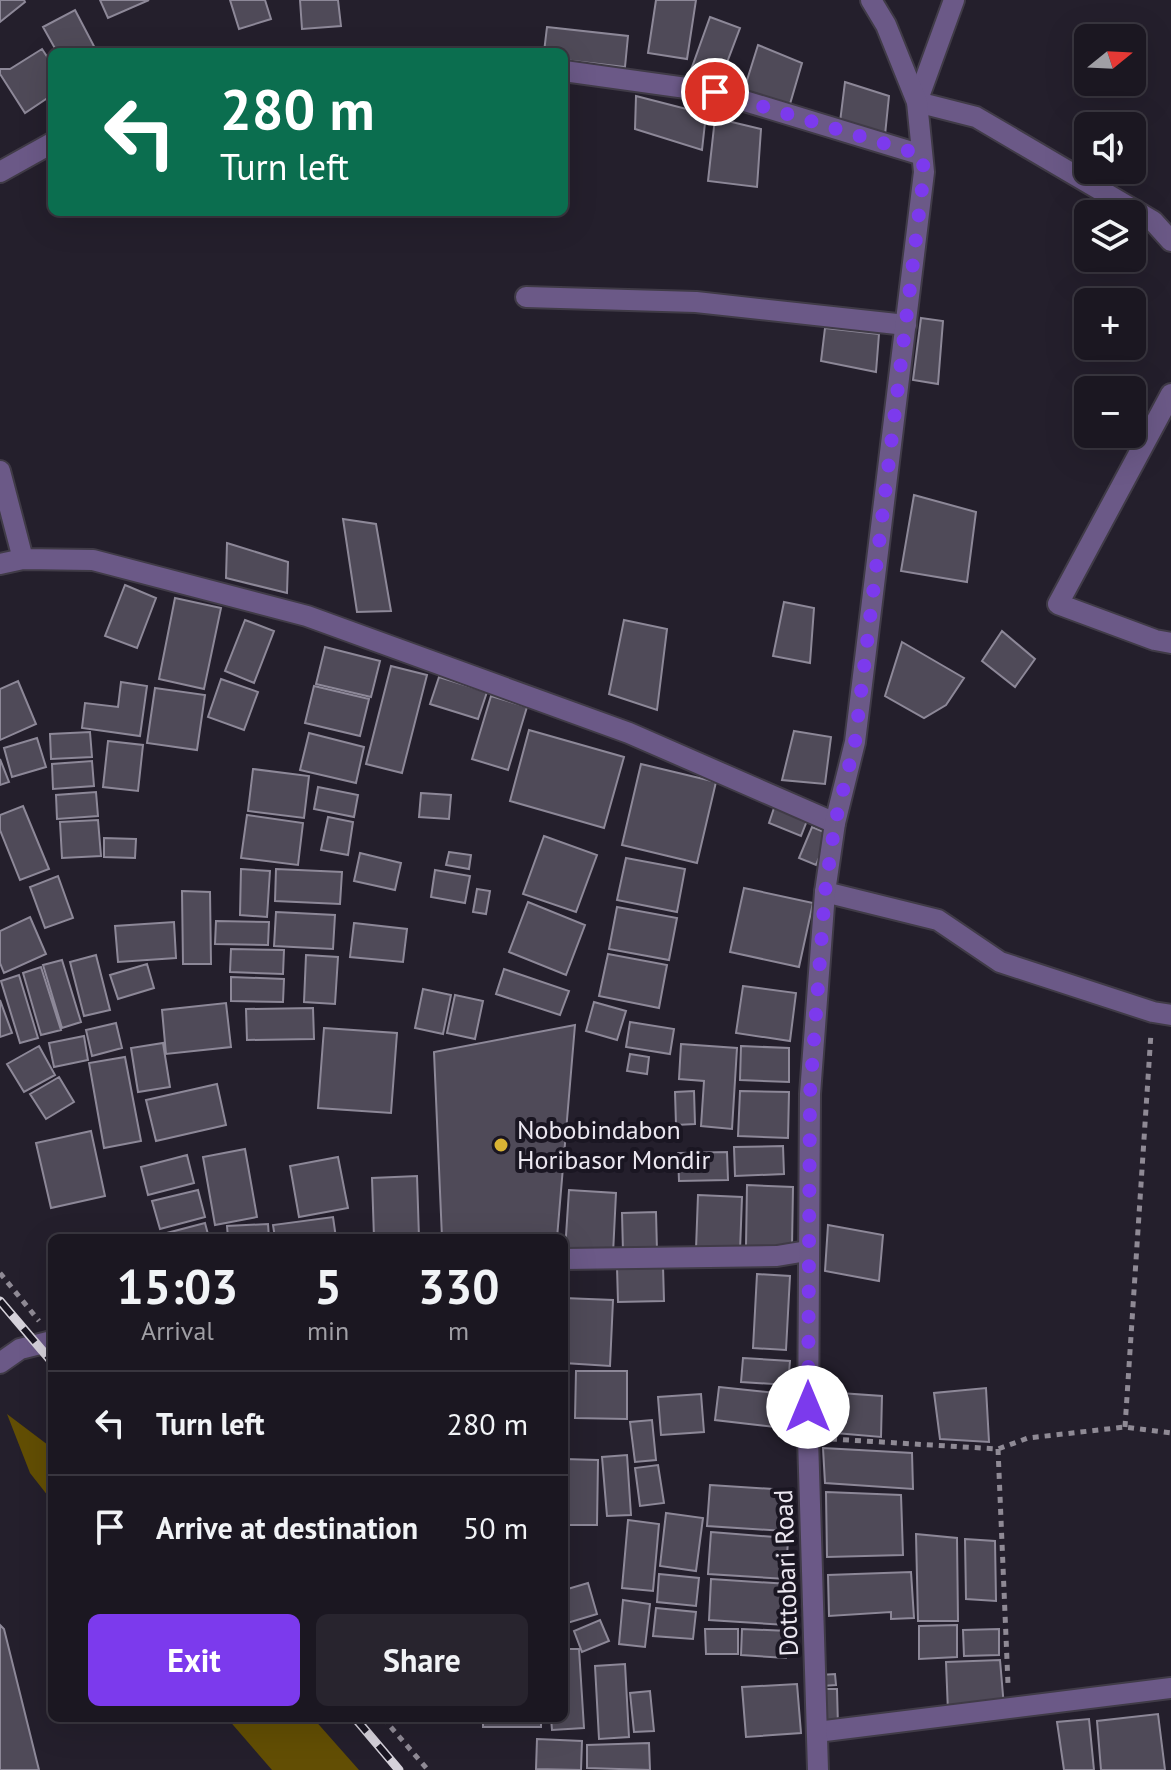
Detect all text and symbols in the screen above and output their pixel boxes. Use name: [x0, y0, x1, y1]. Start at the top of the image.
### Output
north arrow: [1074, 24, 1146, 96]
map controls: [1074, 24, 1146, 448]
pin: [681, 58, 749, 126]
icon: arrive: [693, 70, 737, 114]
text: 280 m: [220, 73, 375, 145]
icon: left: [88, 80, 192, 184]
button: sound: [1074, 112, 1146, 184]
text: Turn left: [220, 143, 349, 190]
button: layers: [1074, 200, 1146, 272]
button: +: [1074, 288, 1146, 360]
button: −: [1074, 376, 1146, 448]
place label: Nobobindabon Horibasor Mondir: [517, 1113, 710, 1176]
marker: Nobobindabon Horibasor Mondir: [492, 1136, 510, 1154]
text: 15:03: [117, 1255, 238, 1317]
text: 5: [314, 1255, 342, 1317]
text: 330: [418, 1255, 499, 1317]
text: Arrival: [141, 1314, 214, 1347]
text: min: [307, 1314, 349, 1347]
text: m: [448, 1314, 469, 1347]
position arrow: [766, 1365, 850, 1449]
icon: left: [88, 1401, 132, 1445]
text: Turn left: [156, 1404, 264, 1443]
text: 280 m: [447, 1404, 528, 1443]
street label: Dottobari Road: [766, 1489, 805, 1657]
icon: arrive: [88, 1505, 132, 1549]
text: Arrive at destination: [156, 1508, 418, 1547]
text: 50 m: [463, 1508, 528, 1547]
button: Exit: [88, 1614, 300, 1706]
button: Share: [316, 1614, 528, 1706]

